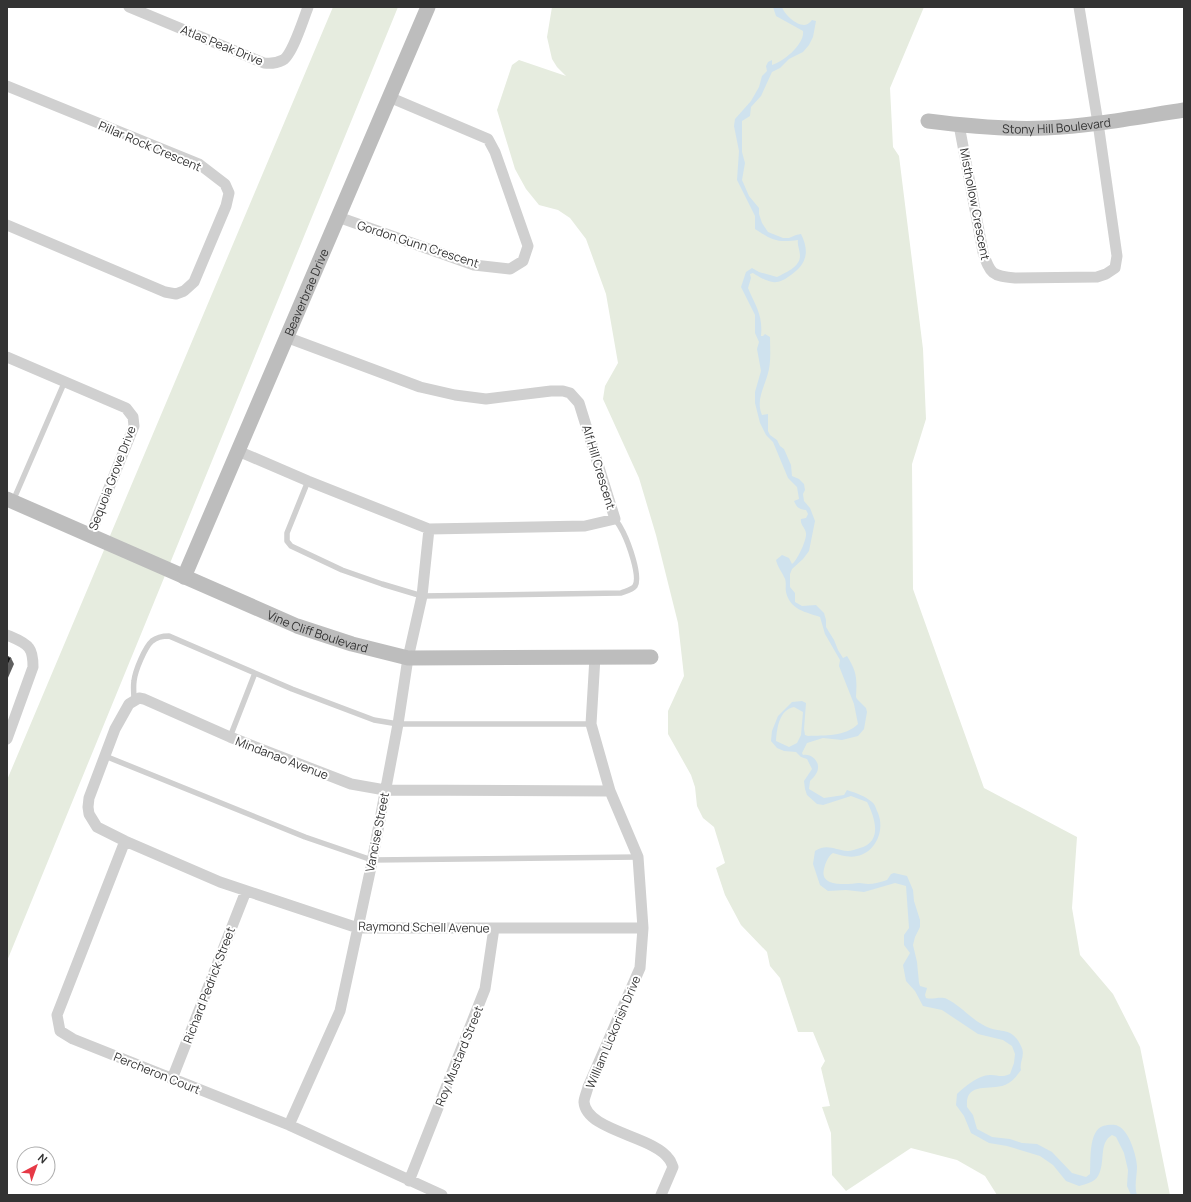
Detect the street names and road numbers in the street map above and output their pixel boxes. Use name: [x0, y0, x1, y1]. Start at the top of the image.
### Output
street label: Atlas Peak Drive: [178, 21, 266, 69]
street label: Stony Hill Boulevard: [1002, 113, 1112, 137]
street label: Pillar Rock Crescent: [96, 117, 204, 175]
street label: Misthollow Crescent: [956, 147, 994, 262]
street label: Gordon Gunn Crescent: [355, 216, 481, 272]
street label: Beaverbrae Drive: [280, 246, 332, 338]
street label: Sequoia Grove Drive: [84, 423, 140, 533]
street label: Alf Hill Crescent: [578, 423, 620, 511]
street label: Vine Cliff Boulevard: [265, 606, 370, 656]
street label: Mindanao Avenue: [233, 732, 331, 784]
street label: Vancise Street: [361, 791, 393, 873]
street label: Raymond Schell Avenue: [358, 917, 490, 937]
street label: Richard Pedrick Street: [179, 924, 239, 1046]
street label: William Lickorish Drive: [582, 973, 644, 1091]
street label: Roy Mustard Street: [431, 1003, 487, 1109]
street label: Percheron Court: [111, 1048, 203, 1098]

